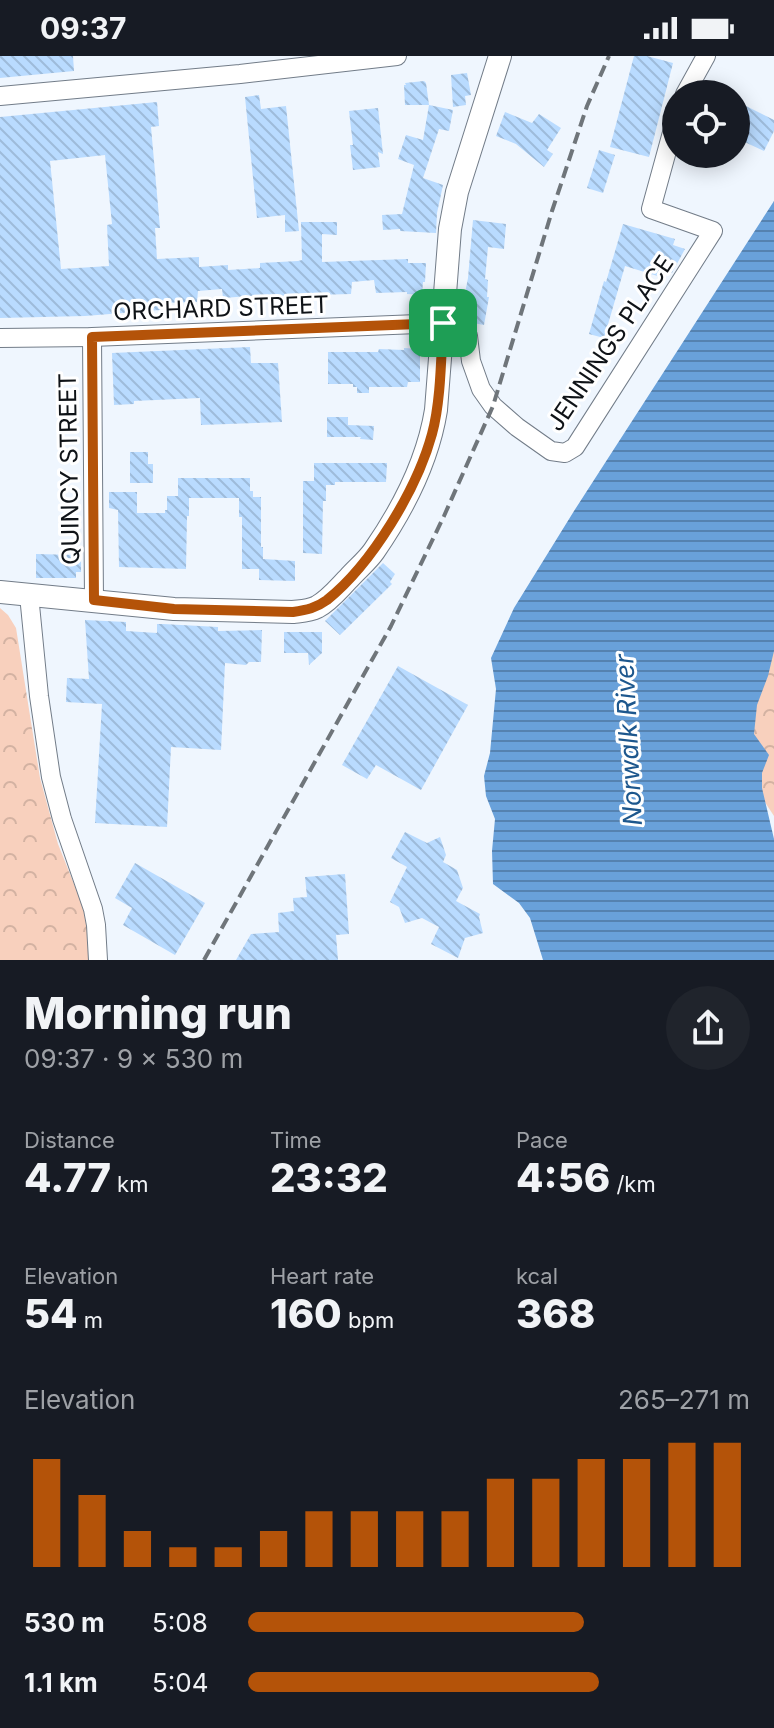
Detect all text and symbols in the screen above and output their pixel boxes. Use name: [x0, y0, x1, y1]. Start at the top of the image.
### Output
text: 09:37: [40, 10, 127, 46]
map controls: [662, 80, 750, 168]
button: locate: [662, 80, 750, 168]
street label: JENNINGS PLACE: [541, 250, 679, 436]
pin: [409, 289, 477, 357]
street label: ORCHARD STREET: [113, 290, 329, 326]
icon: arrive: [421, 301, 465, 345]
street label: QUINCY STREET: [53, 373, 85, 565]
water label: Norwalk River: [608, 652, 648, 827]
text: Morning run: [24, 986, 292, 1040]
button: share: [666, 986, 750, 1070]
text: 09:37 · 9 × 530 m: [24, 1043, 243, 1074]
text: Distance: [24, 1127, 115, 1153]
text: Time: [270, 1127, 322, 1153]
text: Pace: [516, 1127, 568, 1153]
text: 4.77: [24, 1153, 111, 1202]
text: 23:32: [270, 1153, 388, 1202]
text: 4:56: [516, 1153, 610, 1202]
text: km: [111, 1171, 148, 1197]
text: /km: [610, 1171, 656, 1197]
text: Elevation: [24, 1263, 118, 1289]
text: Heart rate: [270, 1263, 374, 1289]
text: kcal: [516, 1263, 558, 1289]
text: 54: [24, 1289, 78, 1338]
text: 160: [270, 1289, 342, 1338]
text: 368: [516, 1289, 595, 1338]
text: m: [78, 1307, 103, 1333]
text: bpm: [342, 1307, 394, 1333]
text: Elevation: [24, 1384, 135, 1415]
text: 265–271 m: [618, 1384, 750, 1415]
text: 530 m: [24, 1607, 105, 1638]
text: 5:08: [152, 1607, 208, 1638]
text: 1.1 km: [24, 1667, 98, 1698]
text: 5:04: [152, 1667, 209, 1698]

